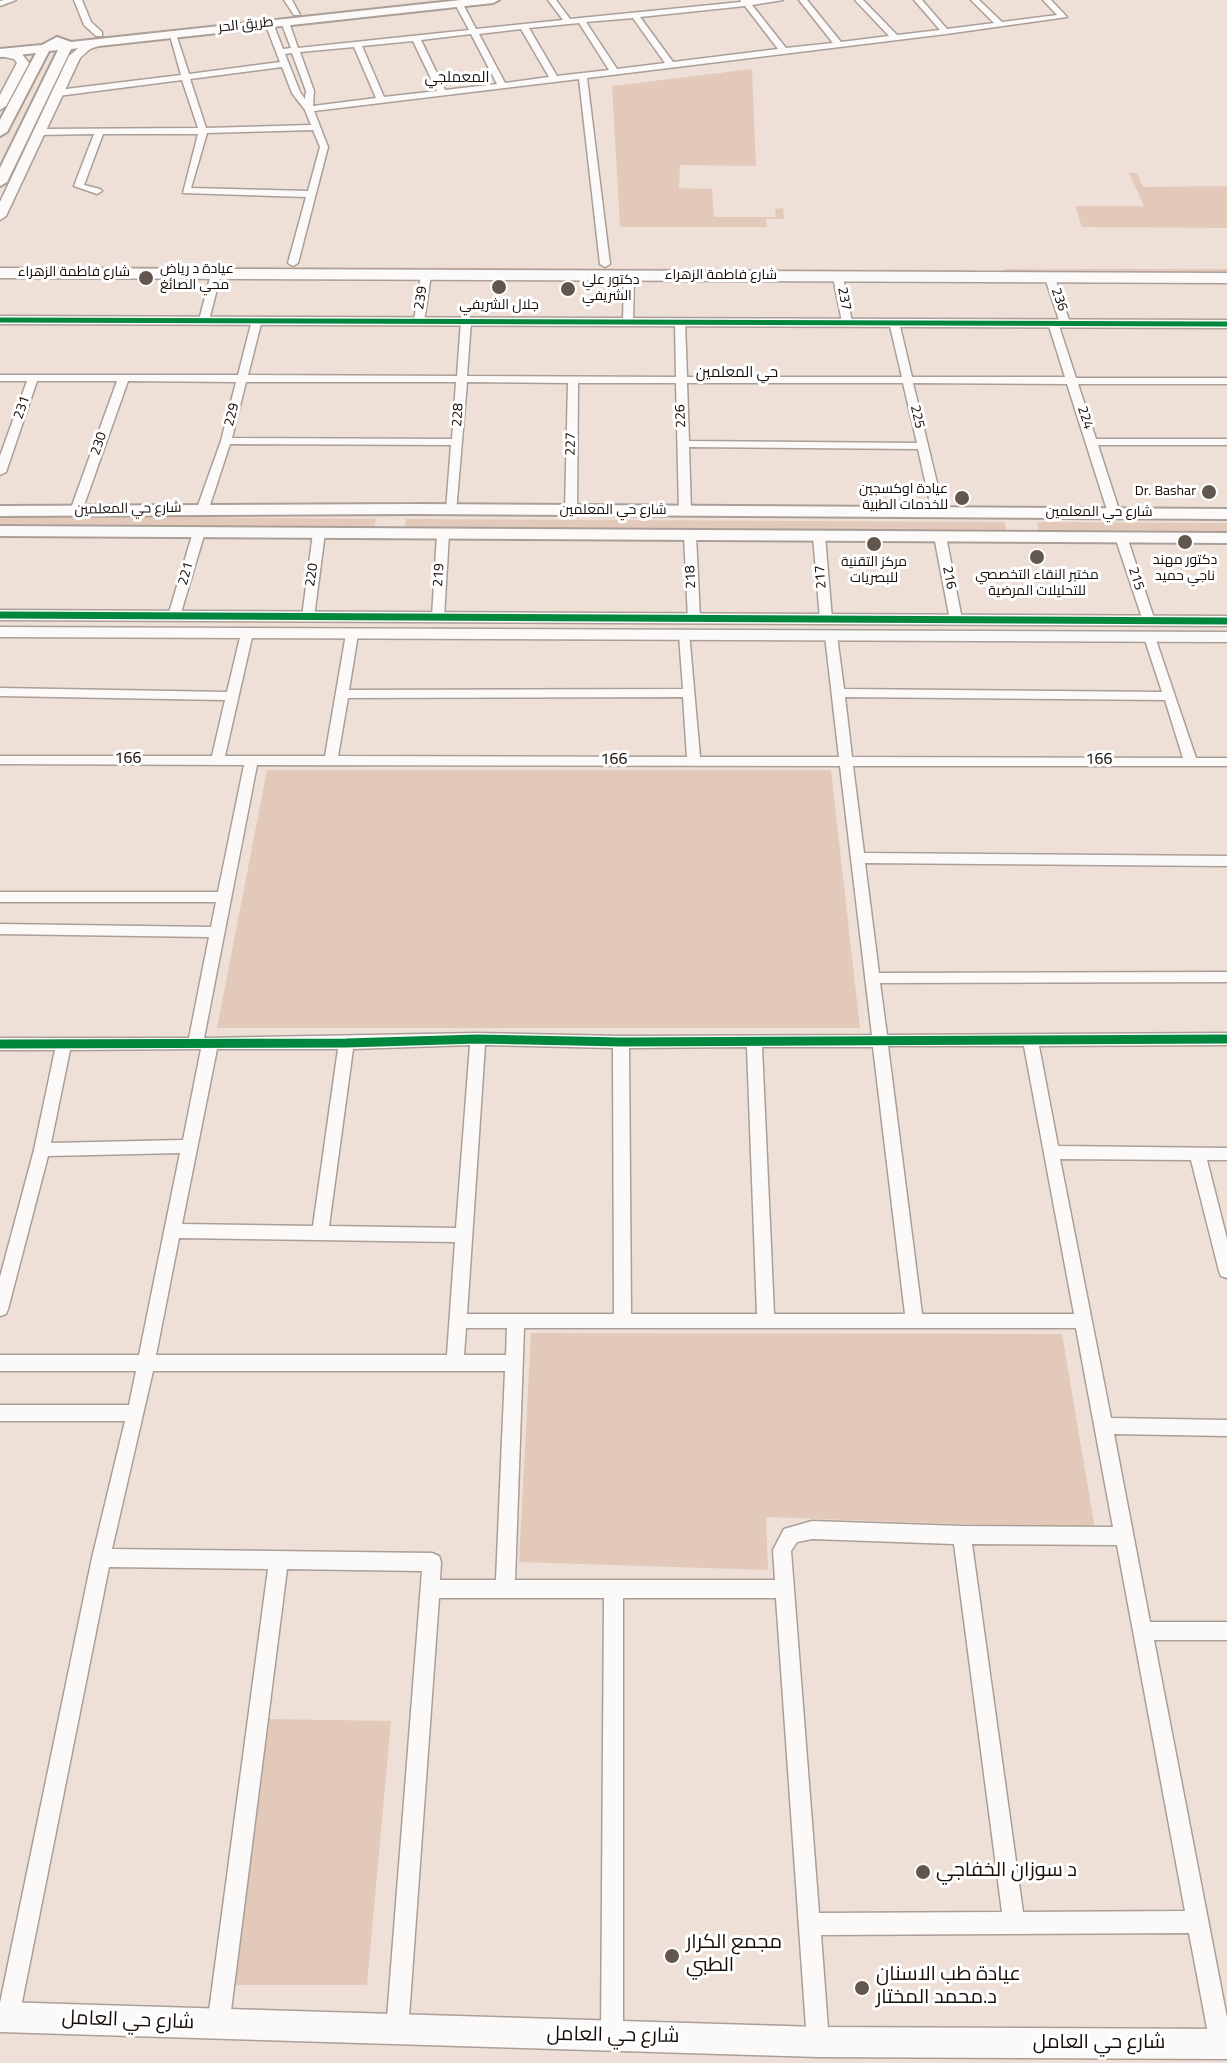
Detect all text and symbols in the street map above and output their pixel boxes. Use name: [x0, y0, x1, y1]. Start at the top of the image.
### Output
street label: طريق الحر: [218, 15, 274, 37]
district label: المعملجي: [425, 70, 489, 88]
place label: عيادة د رياض محي الصائغ: [160, 262, 234, 294]
street label: شارع فاطمة الزهراء: [18, 265, 130, 281]
street label: شارع فاطمة الزهراء: [665, 268, 777, 284]
marker: عيادة د رياض محي الصائغ: [137, 269, 155, 287]
place label: دكتور علي الشريفي: [582, 273, 639, 306]
marker: جلال الشريفي: [490, 278, 508, 296]
marker: دكتور علي الشريفي: [559, 280, 577, 298]
street label: 239: [412, 285, 432, 311]
street label: 237: [833, 286, 853, 312]
street label: 236: [1046, 286, 1070, 314]
place label: جلال الشريفي: [459, 298, 539, 314]
district label: حي المعلمين: [696, 365, 778, 383]
street label: 231: [11, 394, 35, 422]
street label: 229: [222, 402, 244, 428]
street label: 228: [450, 403, 468, 427]
street label: 226: [673, 404, 691, 428]
street label: 225: [905, 404, 927, 430]
street label: 224: [1072, 404, 1096, 432]
street label: 230: [88, 430, 112, 458]
street label: 227: [563, 432, 581, 456]
place label: عيادة اوكسجين للخدمات الطبية: [859, 482, 948, 514]
marker: Dr. Bashar: [1200, 483, 1218, 501]
place label: Dr. Bashar: [1135, 484, 1196, 500]
marker: عيادة اوكسجين للخدمات الطبية: [953, 489, 971, 507]
street label: شارع حي المعلمين: [74, 501, 182, 519]
street label: شارع حي المعلمين: [559, 503, 667, 519]
street label: شارع حي المعلمين: [1045, 505, 1153, 521]
marker: دكتور مهند ناجي حميد: [1176, 533, 1194, 551]
marker: مركز التقنية للبصريات: [865, 535, 883, 553]
marker: مختبر النقاء التخصصي للتحليلات المرضية: [1028, 548, 1046, 566]
place label: دكتور مهند ناجي حميد: [1153, 553, 1217, 586]
place label: مركز التقنية للبصريات: [841, 555, 907, 588]
street label: 221: [176, 560, 198, 588]
street label: 220: [303, 562, 323, 588]
street label: 219: [431, 563, 449, 587]
street label: 218: [683, 565, 701, 589]
street label: 217: [813, 565, 831, 589]
street label: 216: [938, 565, 958, 591]
street label: 215: [1123, 565, 1147, 593]
place label: مختبر النقاء التخصصي للتحليلات المرضية: [975, 568, 1099, 600]
street label: 166: [115, 750, 141, 770]
street label: 166: [601, 751, 627, 771]
street label: 166: [1086, 751, 1112, 771]
place label: د سوزان الخفاجي: [936, 1860, 1077, 1884]
marker: د سوزان الخفاجي: [914, 1863, 932, 1881]
place label: مجمع الكرار الطبي: [686, 1932, 782, 1979]
marker: مجمع الكرار الطبي: [663, 1947, 681, 1965]
place label: عيادة طب الاسنان د.محمد المختار: [876, 1964, 1021, 2011]
marker: عيادة طب الاسنان د.محمد المختار: [853, 1979, 871, 1997]
street label: شارع حي العامل: [61, 2008, 195, 2036]
street label: شارع حي العامل: [546, 2024, 680, 2050]
street label: شارع حي العامل: [1033, 2032, 1165, 2056]

